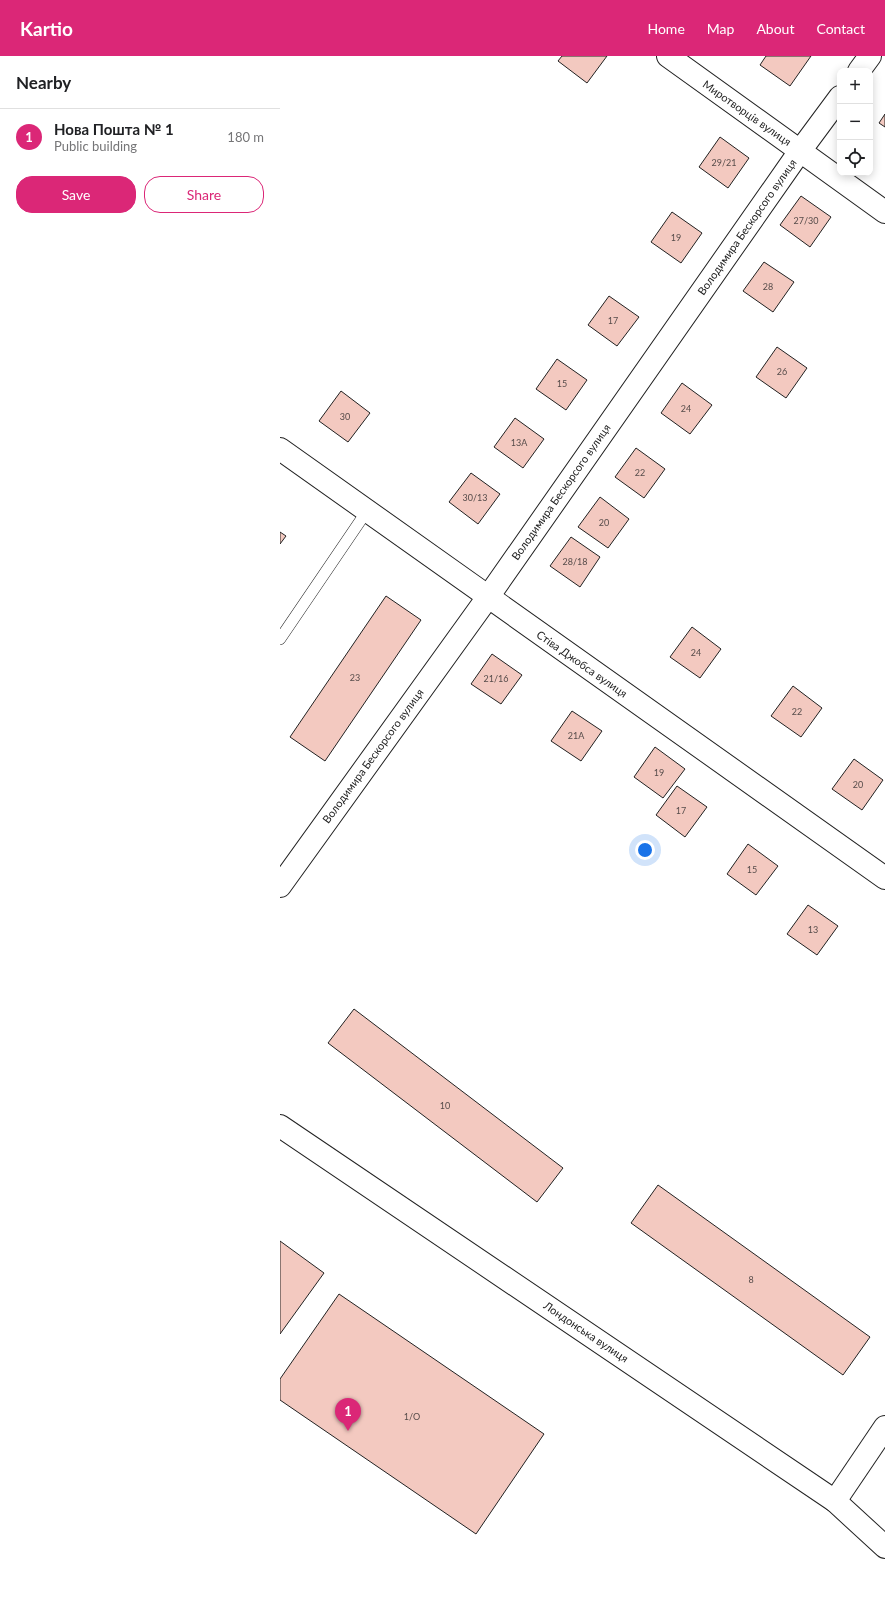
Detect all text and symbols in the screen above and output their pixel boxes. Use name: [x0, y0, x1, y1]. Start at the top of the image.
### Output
text: Kartio: [20, 17, 73, 40]
text: Home: [647, 20, 685, 37]
text: Map: [707, 20, 734, 37]
text: About: [756, 20, 794, 37]
text: Contact: [816, 20, 865, 37]
map controls: [837, 68, 873, 176]
button: +: [837, 68, 873, 104]
text: Nearby: [16, 72, 71, 93]
street label: Миротворців вулиця: [701, 77, 794, 148]
button: −: [837, 104, 873, 140]
text: Нова Пошта № 1: [54, 120, 174, 138]
text: 1: [25, 129, 33, 145]
text: 180 m: [227, 129, 264, 145]
text: Public building: [54, 138, 137, 154]
button: locate: [837, 140, 873, 176]
street label: Володимира Бескорсого вулиця: [695, 156, 799, 297]
house number: 29/21: [712, 157, 736, 168]
button: Save: [16, 176, 136, 213]
button: Share: [144, 176, 264, 213]
house number: 27/30: [794, 215, 818, 226]
house number: 19: [671, 232, 681, 243]
house number: 28: [763, 281, 773, 292]
house number: 17: [608, 315, 618, 326]
house number: 26: [777, 366, 787, 377]
house number: 15: [557, 378, 567, 389]
house number: 24: [681, 403, 691, 414]
house number: 30: [340, 411, 350, 422]
street label: Володимира Бескорсого вулиця: [509, 421, 613, 562]
house number: 13А: [511, 437, 528, 448]
house number: 22: [635, 467, 645, 478]
house number: 30/13: [463, 492, 487, 503]
house number: 20: [599, 517, 609, 528]
house number: 28/18: [563, 556, 587, 567]
street label: Стіва Джобса вулиця: [534, 627, 630, 700]
house number: 24: [691, 647, 701, 658]
house number: 23: [350, 672, 360, 683]
house number: 21/16: [484, 673, 508, 684]
street label: Володимира Бескорсого вулиця: [319, 686, 426, 825]
house number: 22: [792, 706, 802, 717]
house number: 21А: [568, 730, 585, 741]
house number: 19: [654, 767, 664, 778]
house number: 20: [853, 779, 863, 790]
house number: 17: [676, 805, 686, 816]
your location: [635, 840, 655, 860]
house number: 15: [747, 864, 757, 875]
house number: 13: [808, 924, 818, 935]
house number: 10: [440, 1100, 450, 1111]
house number: 8: [748, 1274, 754, 1285]
street label: Лондонська вулиця: [541, 1298, 631, 1365]
pin: 1: [335, 1398, 361, 1431]
house number: 1/О: [404, 1411, 420, 1422]

